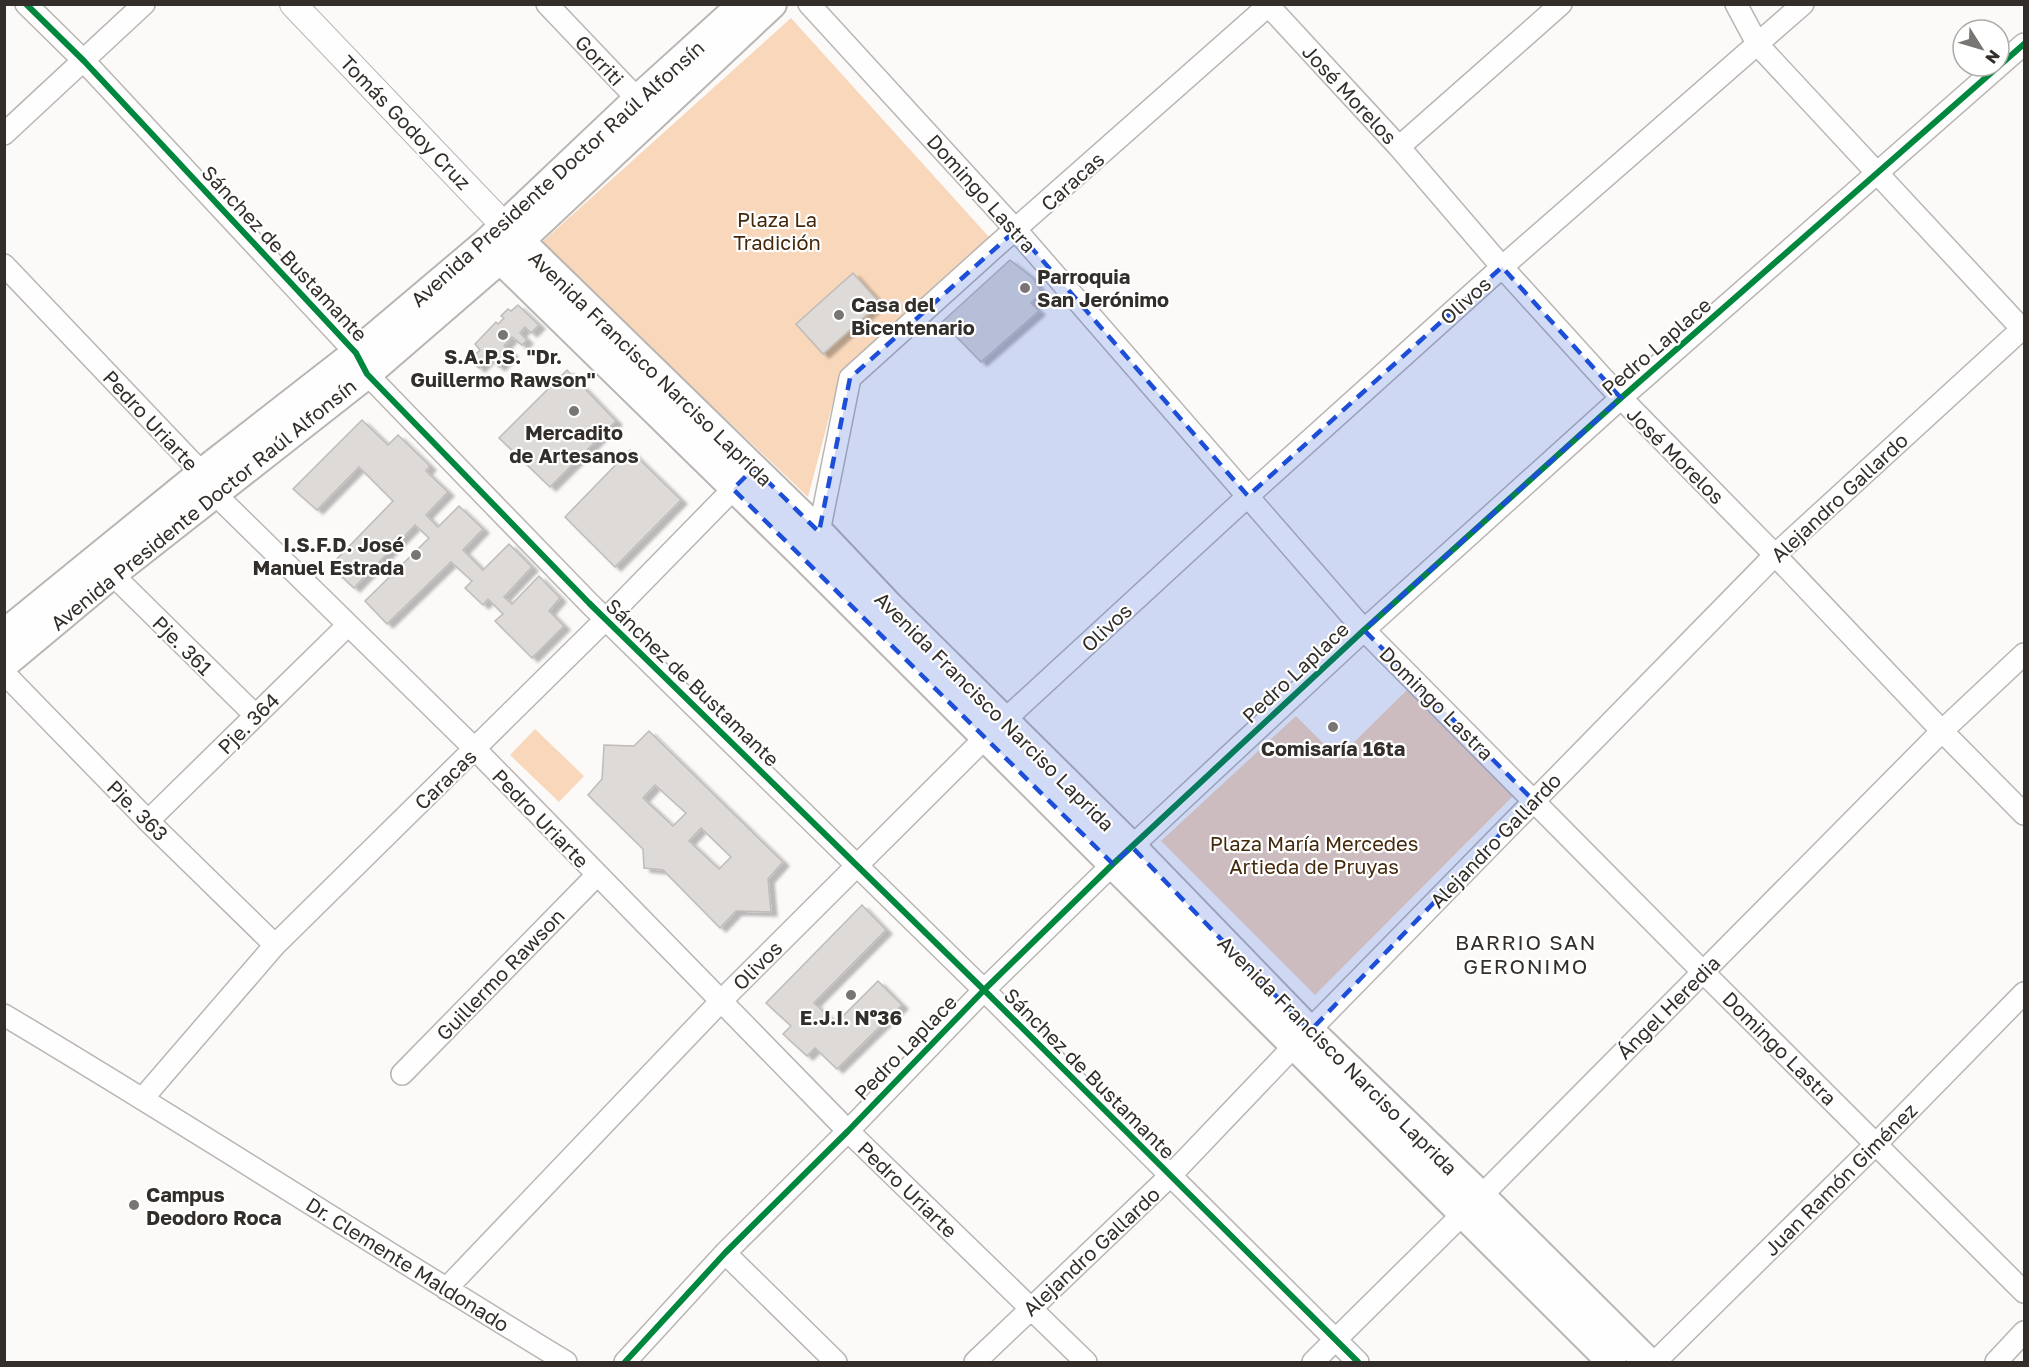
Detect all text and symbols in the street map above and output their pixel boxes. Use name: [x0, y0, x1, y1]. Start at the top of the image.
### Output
north arrow: [1951, 18, 2011, 78]
street label: Gorriti: [571, 30, 629, 90]
street label: Avenida Presidente Doctor Raúl Alfonsín: [405, 35, 709, 311]
street label: José Morelos: [1298, 39, 1402, 149]
text: N: [1981, 46, 2005, 68]
street label: Tomás Godoy Cruz: [336, 50, 476, 194]
street label: Domingo Lastra: [923, 129, 1041, 257]
street label: Caracas: [1036, 146, 1108, 216]
street label: Sánchez de Bustamante: [197, 160, 373, 346]
park label: Plaza La Tradición: [733, 207, 821, 254]
street label: Avenida Francisco Narciso Laprida: [524, 245, 778, 491]
place label: Parroquia San Jerónimo: [1037, 264, 1169, 311]
street label: Olivos: [1435, 271, 1495, 329]
marker: Parroquia San Jerónimo: [1018, 281, 1032, 295]
place label: Casa del Bicentenario: [851, 292, 975, 339]
street label: Pedro Laplace: [1597, 292, 1715, 400]
marker: Casa del Bicentenario: [832, 308, 846, 322]
marker: S.A.P.S. "Dr. Guillermo Rawson": [496, 328, 510, 342]
place label: S.A.P.S. "Dr. Guillermo Rawson": [410, 344, 596, 391]
street label: Pedro Uriarte: [98, 365, 204, 475]
street label: Avenida Presidente Doctor Raúl Alfonsín: [45, 373, 361, 635]
street label: José Morelos: [1622, 401, 1730, 509]
marker: Mercadito de Artesanos: [567, 404, 581, 418]
place label: Mercadito de Artesanos: [509, 420, 639, 467]
street label: Alejandro Gallardo: [1766, 428, 1912, 566]
place label: I.S.F.D. José Manuel Estrada: [253, 532, 404, 579]
marker: I.S.F.D. José Manuel Estrada: [409, 548, 423, 562]
street label: Avenida Francisco Narciso Laprida: [870, 586, 1120, 836]
street label: Sánchez de Bustamante: [601, 593, 785, 771]
street label: Olivos: [1076, 598, 1136, 656]
street label: Pje. 361: [148, 610, 218, 680]
street label: Pedro Laplace: [1237, 617, 1353, 727]
street label: Domingo Lastra: [1375, 641, 1499, 765]
street label: Pje. 364: [212, 687, 284, 759]
marker: Comisaría 16ta: [1326, 720, 1340, 734]
place label: Comisaría 16ta: [1261, 736, 1405, 760]
street label: Caracas: [409, 744, 481, 814]
street label: Pedro Uriarte: [488, 764, 594, 872]
street label: Alejandro Gallardo: [1425, 768, 1565, 912]
street label: Pje. 363: [103, 775, 173, 845]
park label: Plaza María Mercedes Artieda de Pruyas: [1210, 831, 1418, 878]
street label: Guillermo Rawson: [431, 903, 569, 1045]
district label: BARRIO SAN GERONIMO: [1455, 929, 1597, 979]
street label: Avenida Francisco Narciso Laprida: [1213, 930, 1463, 1180]
street label: Olivos: [727, 935, 787, 995]
street label: Ángel Heredia: [1611, 950, 1725, 1064]
street label: Sánchez de Bustamante: [1000, 983, 1180, 1163]
street label: Domingo Lastra: [1718, 986, 1842, 1110]
marker: E.J.I. Nº36: [844, 988, 858, 1002]
street label: Pedro Laplace: [849, 989, 961, 1105]
place label: E.J.I. Nº36: [800, 1005, 902, 1029]
street label: Juan Ramón Giménez: [1759, 1098, 1921, 1260]
street label: Pedro Uriarte: [854, 1136, 962, 1242]
place label: Campus Deodoro Roca: [146, 1182, 282, 1229]
street label: Alejandro Gallardo: [1018, 1182, 1164, 1320]
street label: Dr. Clemente Maldonado: [302, 1192, 514, 1336]
marker: Campus Deodoro Roca: [127, 1198, 141, 1212]

